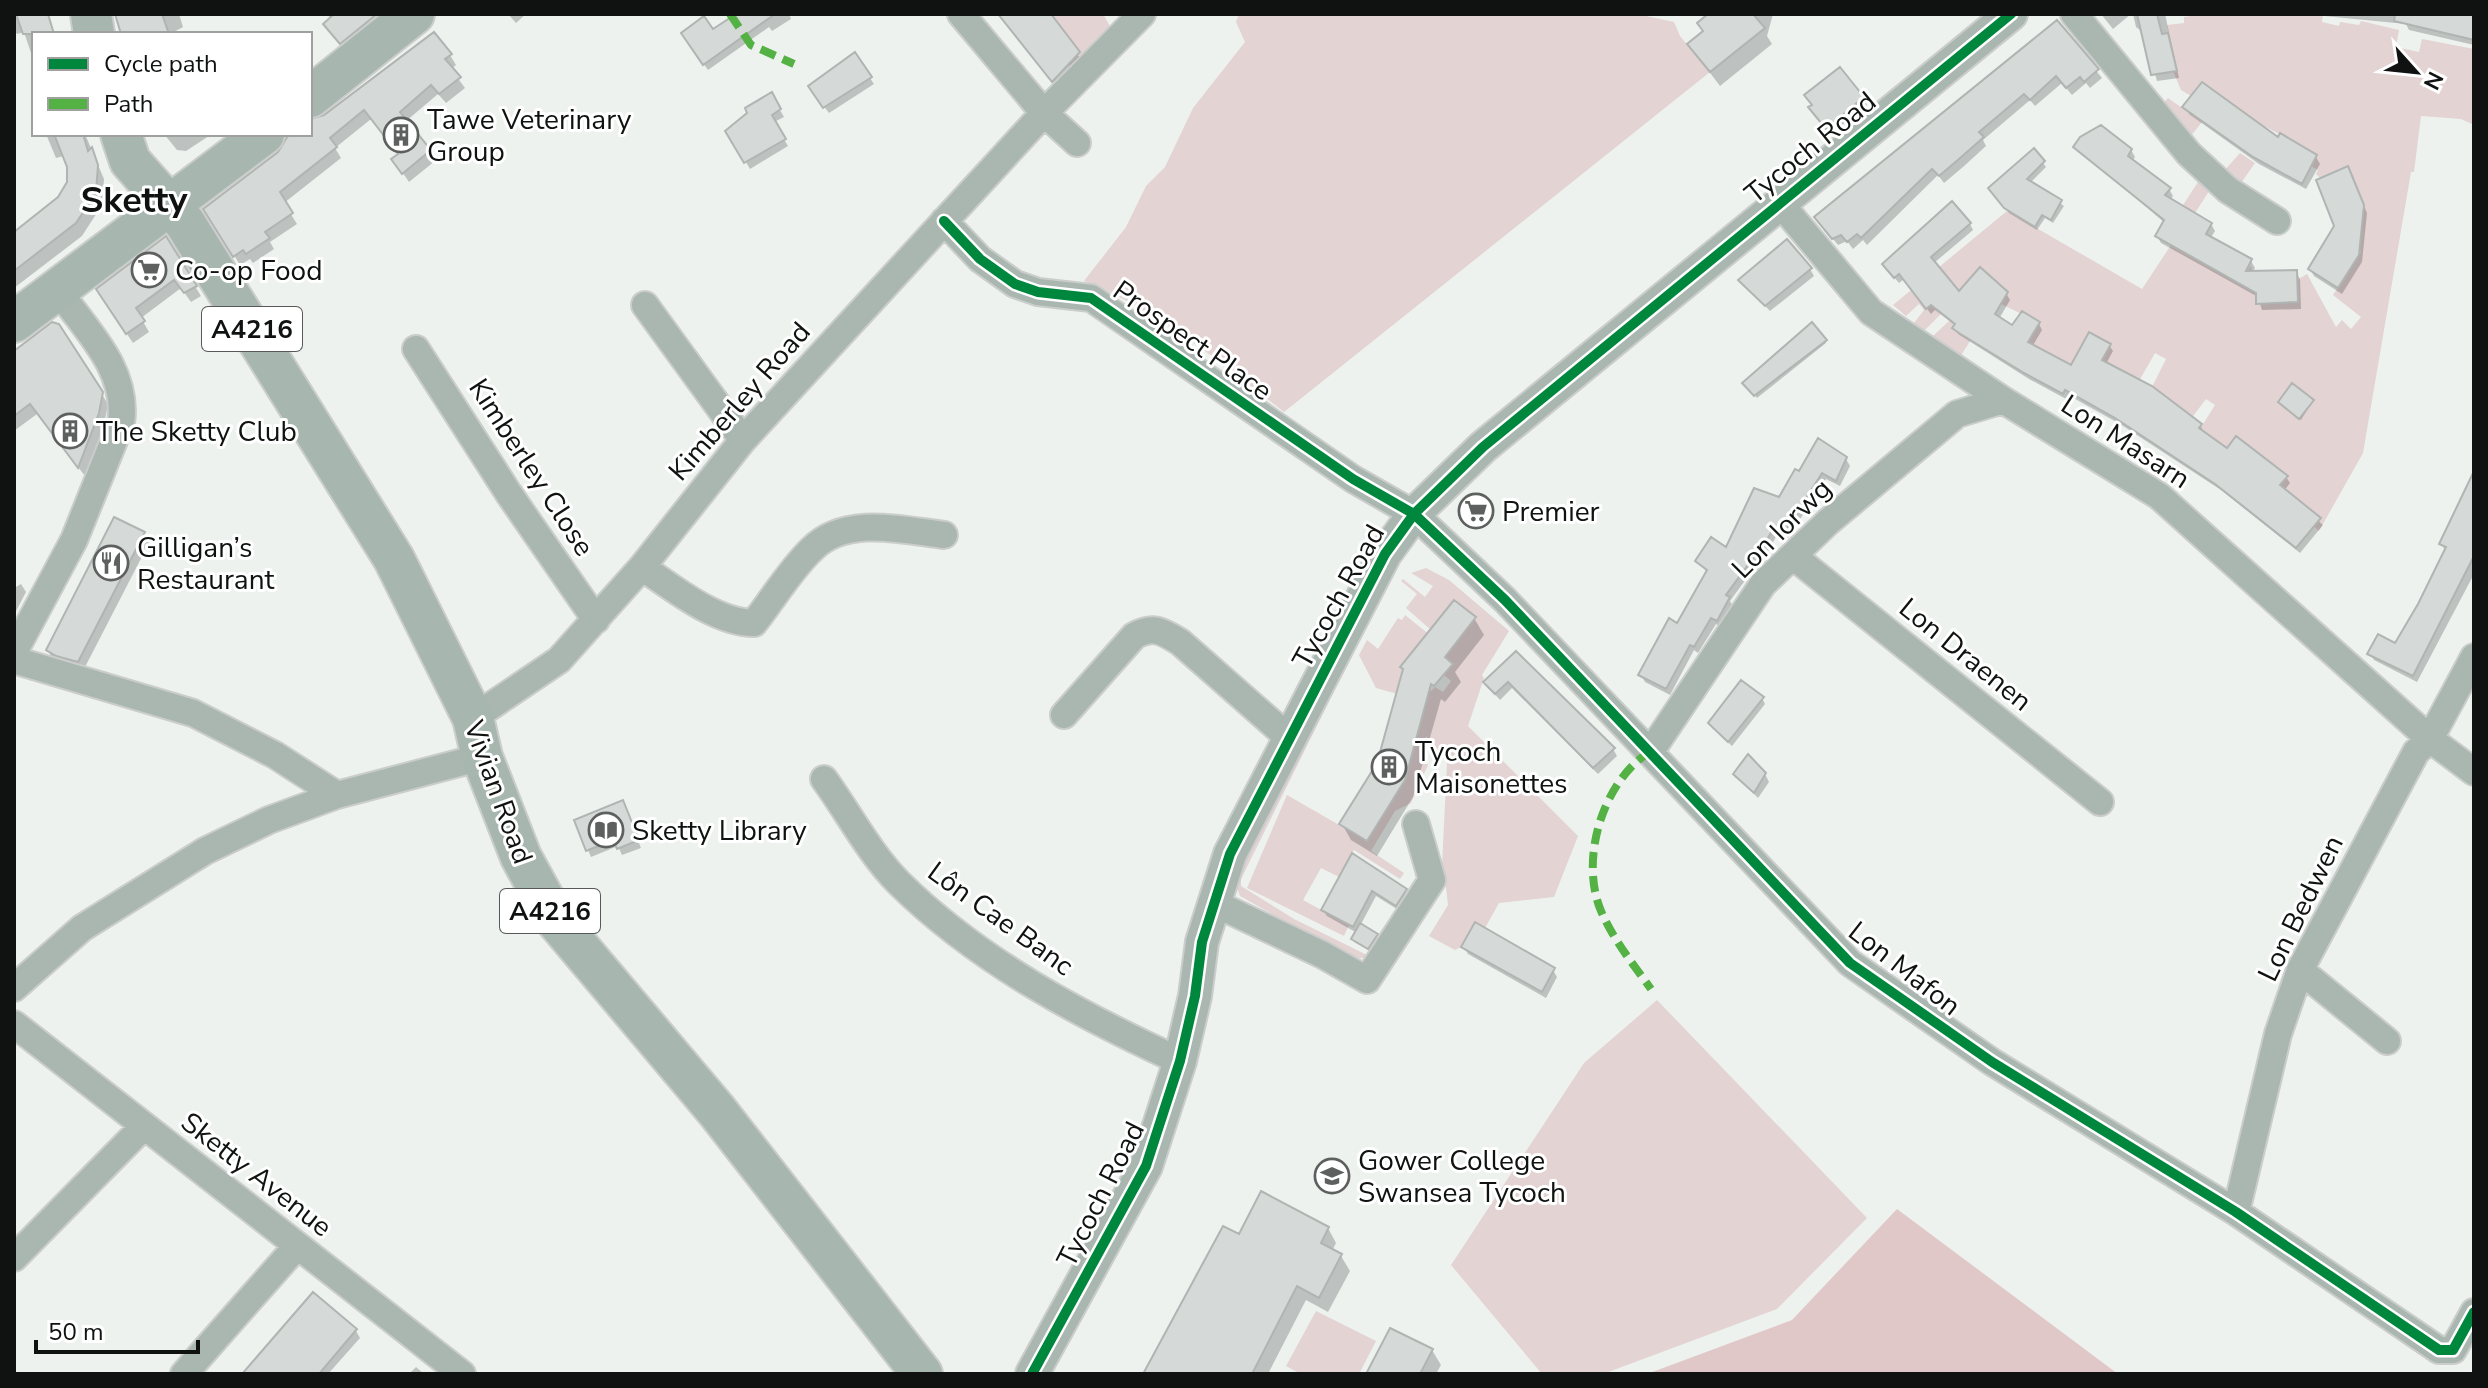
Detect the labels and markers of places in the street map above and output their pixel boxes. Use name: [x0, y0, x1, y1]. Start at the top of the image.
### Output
place label: Tawe Veterinary Group: [427, 101, 632, 171]
building icon: Tawe Veterinary Group: [382, 116, 420, 154]
supermarket icon: Co-op Food: [130, 251, 168, 289]
place label: Co-op Food: [175, 252, 323, 290]
building icon: The Sketty Club: [51, 412, 89, 450]
place label: The Sketty Club: [96, 413, 297, 451]
supermarket icon: Premier: [1457, 492, 1495, 530]
place label: Premier: [1502, 493, 1600, 531]
place label: Gilligan’s Restaurant: [137, 529, 275, 599]
restaurant icon: Gilligan’s Restaurant: [92, 544, 130, 582]
place label: Tycoch Maisonettes: [1415, 733, 1568, 803]
building icon: Tycoch Maisonettes: [1370, 748, 1408, 786]
library icon: Sketty Library: [587, 811, 625, 849]
place label: Sketty Library: [632, 812, 807, 850]
place label: Gower College Swansea Tycoch: [1358, 1142, 1566, 1212]
school or university icon: Gower College Swansea Tycoch: [1313, 1157, 1351, 1195]

